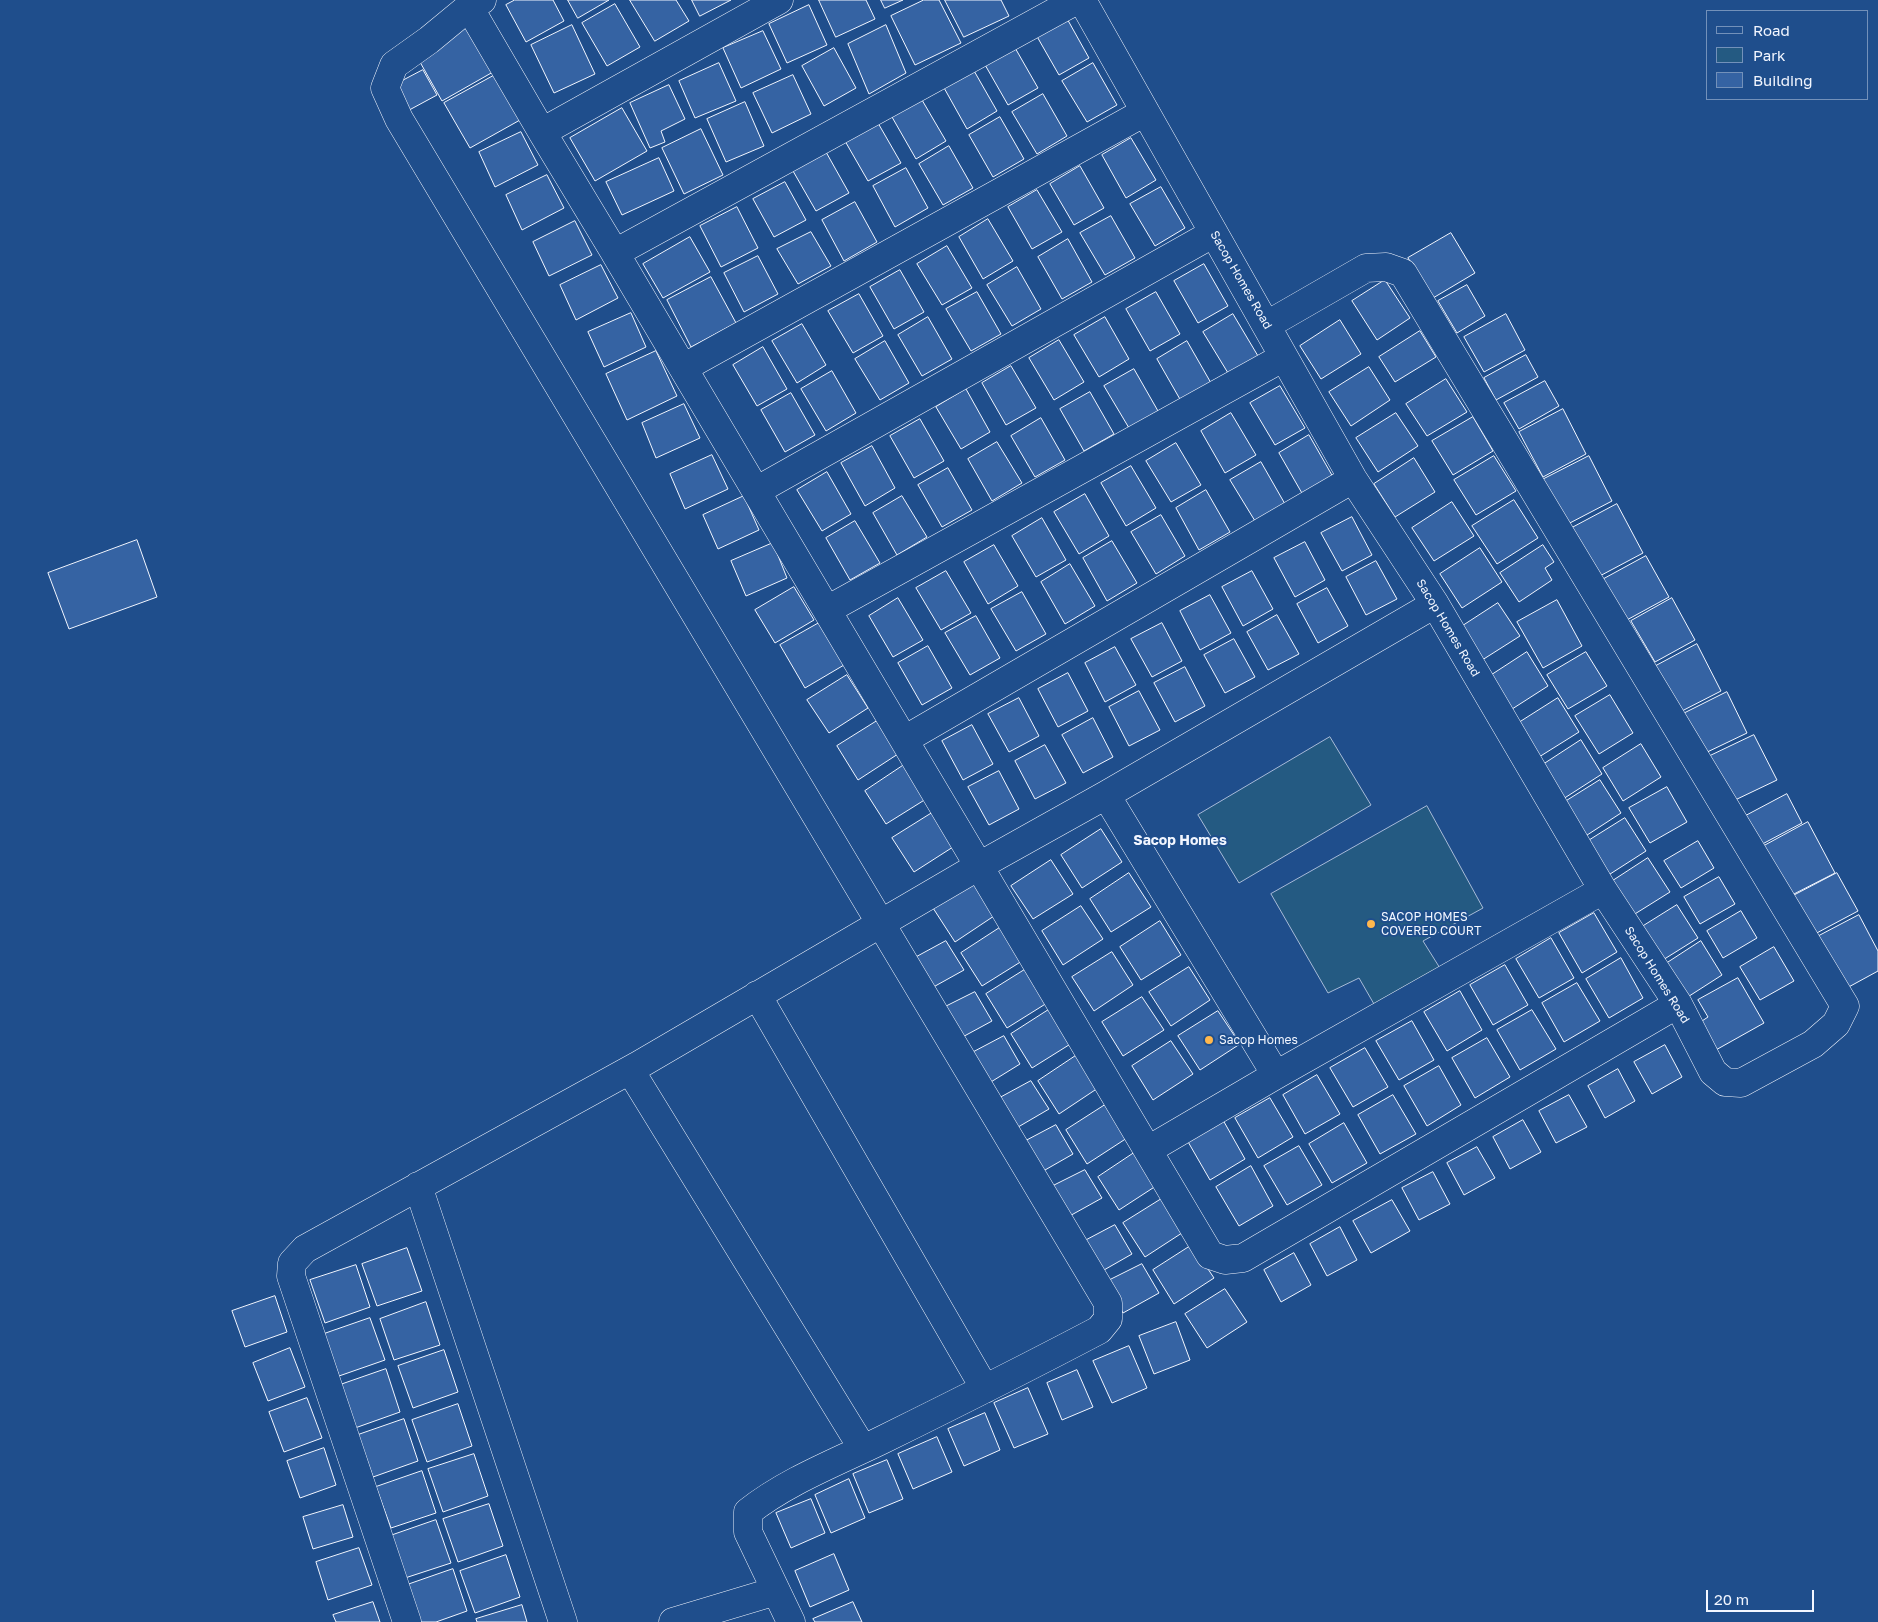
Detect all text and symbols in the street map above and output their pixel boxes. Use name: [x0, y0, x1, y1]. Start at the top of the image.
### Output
legend: [1706, 10, 1868, 100]
text: Road: [1753, 21, 1790, 39]
text: Park: [1753, 46, 1785, 64]
text: Building: [1753, 71, 1813, 89]
street label: Sacop Homes Road: [1207, 228, 1275, 332]
street label: Sacop Homes Road: [1413, 577, 1483, 679]
district label: Sacop Homes: [1133, 833, 1227, 849]
place label: SACOP HOMES COVERED COURT: [1381, 910, 1481, 938]
marker: SACOP HOMES COVERED COURT: [1365, 918, 1377, 930]
street label: Sacop Homes Road: [1621, 924, 1693, 1026]
place label: Sacop Homes: [1219, 1033, 1298, 1047]
marker: Sacop Homes: [1203, 1034, 1215, 1046]
scale bar: [1708, 1580, 1816, 1612]
text: 20 m: [1714, 1590, 1749, 1608]

